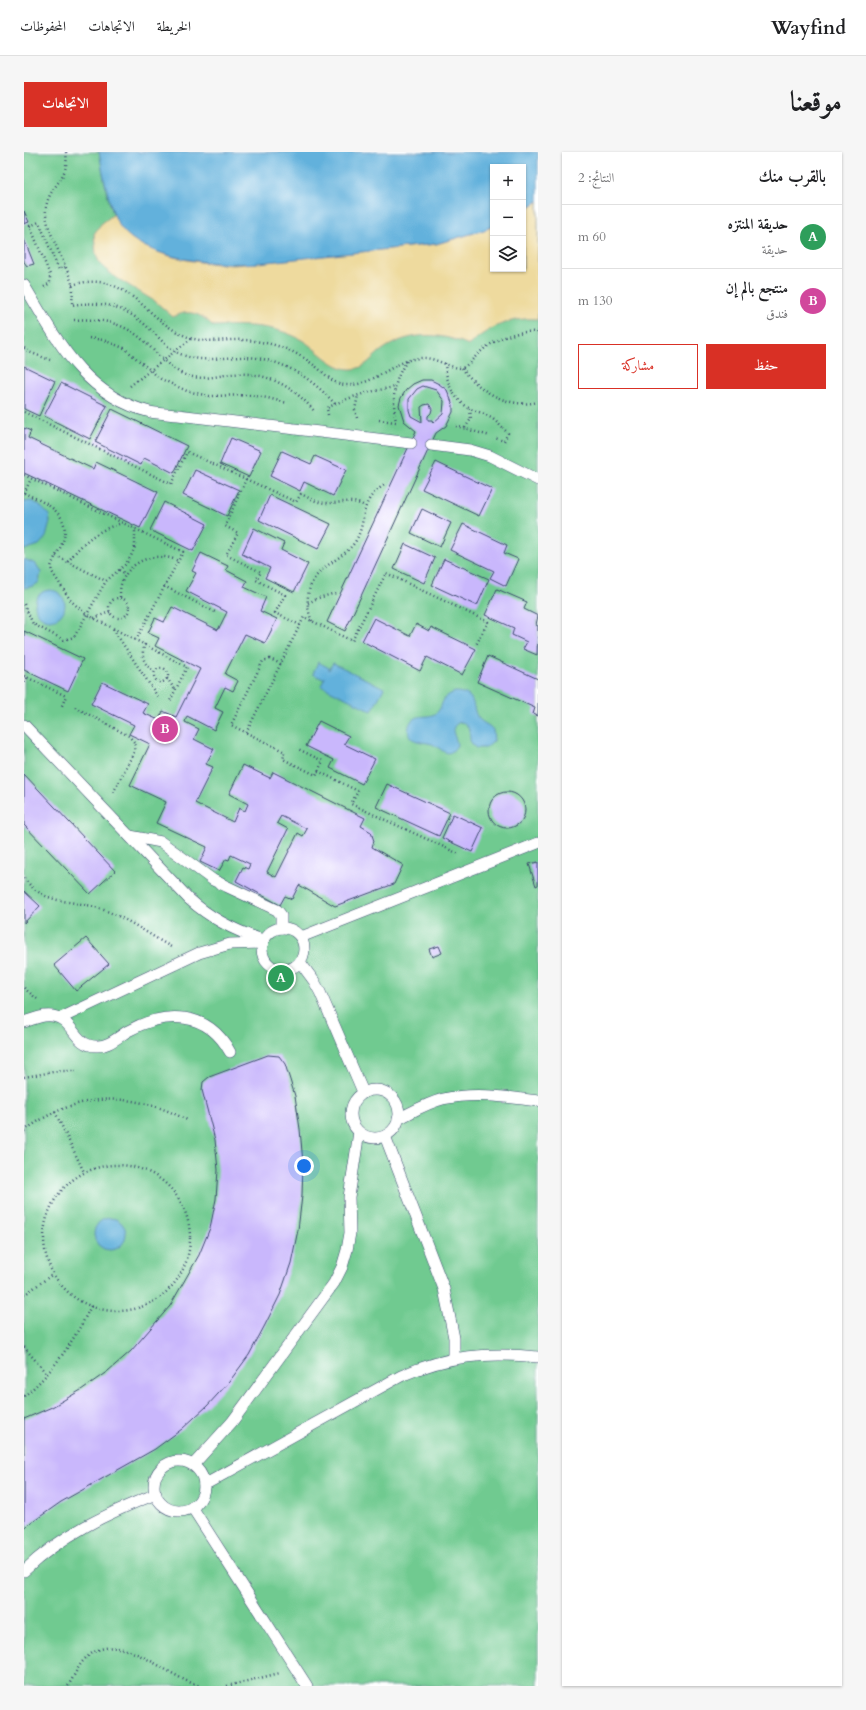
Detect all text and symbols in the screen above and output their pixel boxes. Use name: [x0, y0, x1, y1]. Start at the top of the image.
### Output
text: Wayfind: [771, 15, 846, 41]
text: المحفوظات: [20, 17, 66, 36]
text: الاتجاهات: [88, 17, 135, 36]
text: الخريطة: [157, 17, 191, 36]
button: الاتجاهات: [24, 82, 107, 127]
text: موقعنا: [790, 83, 842, 121]
map controls: [490, 164, 526, 272]
button: +: [490, 164, 526, 200]
text: بالقرب منك: [759, 165, 826, 188]
text: النتائج: 2: [578, 169, 614, 187]
button: −: [490, 200, 526, 236]
text: حديقة المنتزه: [728, 214, 788, 234]
text: 60 m: [578, 228, 606, 246]
text: A: [808, 228, 818, 246]
button: layers: [490, 236, 526, 272]
text: حديقة: [762, 241, 788, 259]
text: منتجع بالم إن: [726, 278, 788, 298]
text: 130 m: [578, 292, 612, 310]
text: B: [808, 292, 818, 310]
text: فندق: [766, 305, 788, 323]
button: مشاركة: [578, 344, 698, 389]
button: حفظ: [706, 344, 826, 389]
pin: B: [152, 714, 178, 744]
pin: A: [268, 963, 294, 993]
your location: [294, 1156, 314, 1176]

